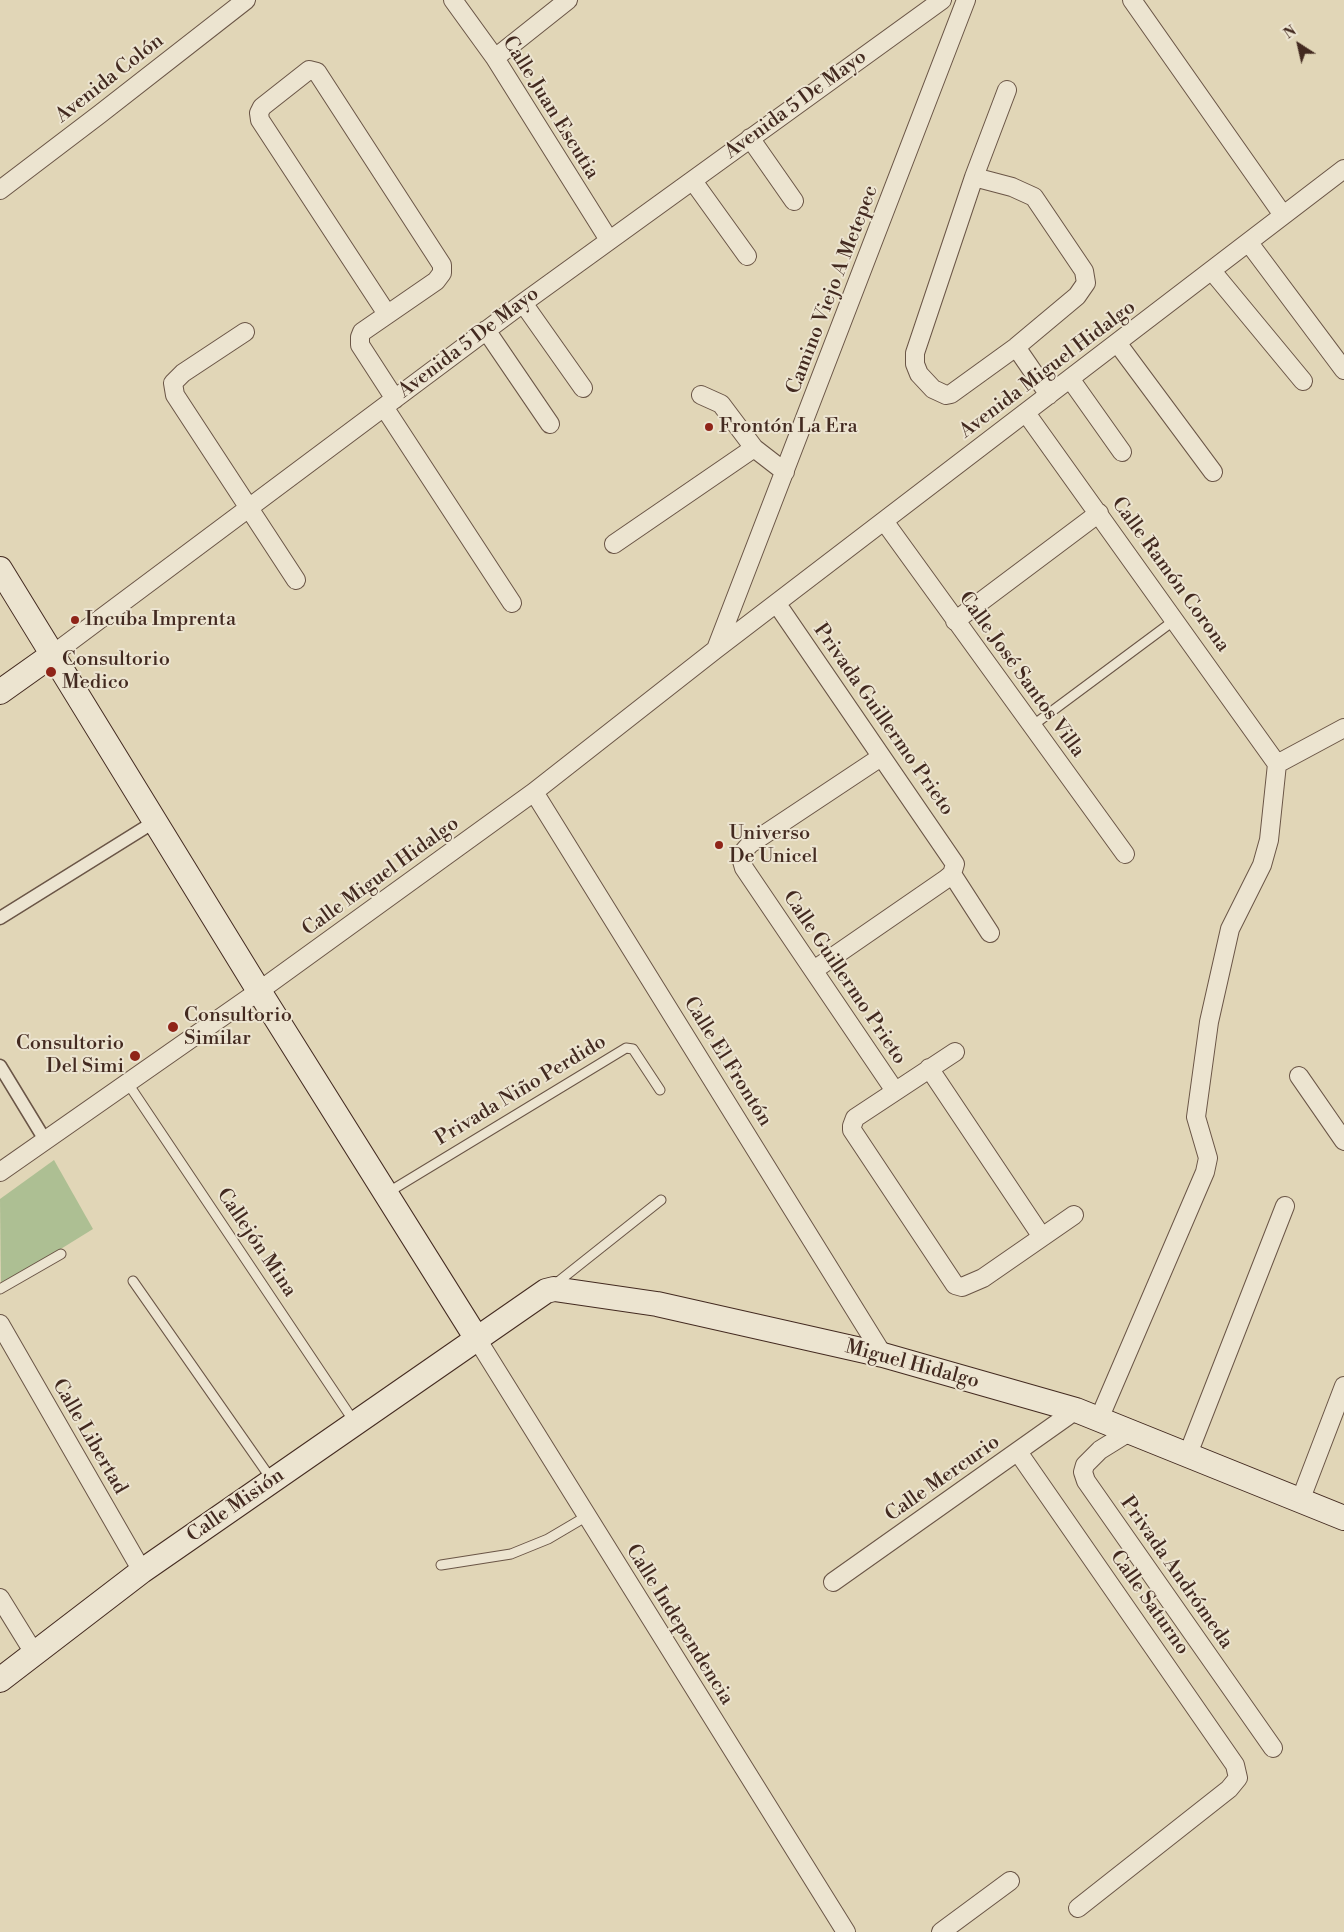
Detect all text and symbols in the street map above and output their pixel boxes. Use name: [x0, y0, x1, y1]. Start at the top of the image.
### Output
north arrow: [1274, 20, 1324, 70]
text: N: [1281, 22, 1300, 43]
street label: Avenida Colón: [51, 29, 169, 129]
street label: Calle Juan Escutia: [496, 32, 604, 184]
street label: Avenida 5 De Mayo: [720, 45, 872, 165]
street label: Camino Viejo A Metepec: [782, 182, 884, 398]
street label: Avenida 5 De Mayo: [394, 282, 544, 404]
street label: Avenida Miguel Hidalgo: [955, 296, 1141, 444]
place label: Frontón La Era: [719, 415, 858, 439]
marker: Frontón La Era: [703, 421, 715, 433]
street label: Calle Ramón Corona: [1106, 493, 1234, 657]
street label: Calle José Santos Villa: [953, 587, 1089, 763]
place label: Incuba Imprenta: [85, 608, 236, 632]
marker: Incuba Imprenta: [69, 614, 81, 626]
street label: Privada Guillermo Prieto: [807, 619, 959, 821]
place label: Consultorio Medico: [62, 648, 170, 695]
marker: Consultorio Medico: [44, 665, 58, 679]
street label: Calle Miguel Hidalgo: [298, 812, 464, 942]
place label: Universo De Unicel: [729, 822, 818, 869]
marker: Universo De Unicel: [713, 839, 725, 851]
street label: Calle Guillermo Prieto: [777, 887, 911, 1069]
street label: Calle El Frontón: [678, 993, 776, 1131]
place label: Consultorio Similar: [184, 1004, 292, 1051]
marker: Consultorio Similar: [166, 1020, 180, 1034]
street label: Privada Niño Perdido: [431, 1030, 611, 1152]
place label: Consultorio Del Simi: [16, 1032, 124, 1079]
marker: Consultorio Del Simi: [128, 1049, 142, 1063]
street label: Callejón Mina: [211, 1184, 301, 1302]
street label: Miguel Hidalgo: [842, 1336, 982, 1394]
street label: Calle Libertad: [46, 1375, 132, 1499]
street label: Calle Mercurio: [881, 1431, 1005, 1527]
street label: Calle Misión: [183, 1464, 289, 1548]
street label: Privada Andrómeda: [1114, 1492, 1238, 1654]
street label: Calle Independencia: [620, 1540, 738, 1710]
street label: Calle Saturno: [1104, 1546, 1194, 1660]

